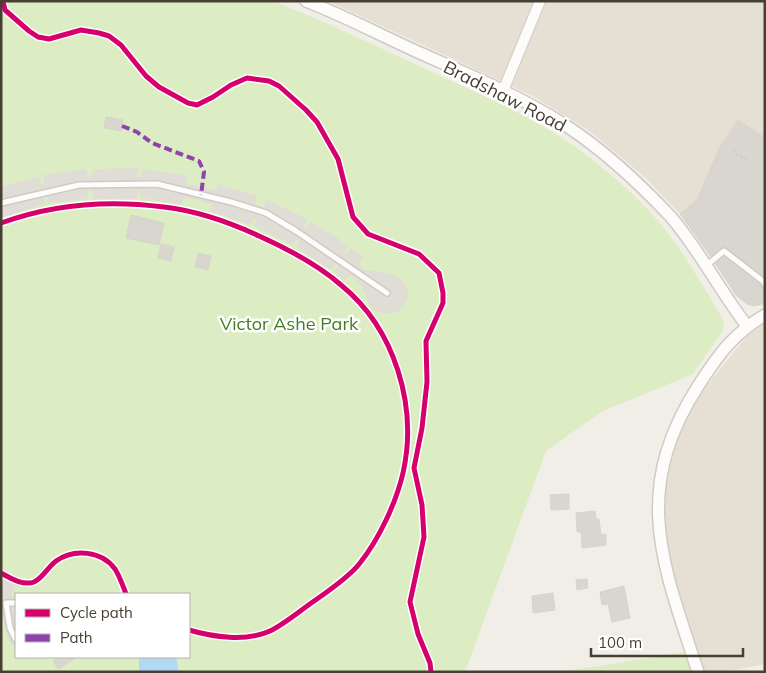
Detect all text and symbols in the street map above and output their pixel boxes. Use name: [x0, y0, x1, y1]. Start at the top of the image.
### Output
street label: Bradshaw Road: [440, 55, 570, 137]
park label: Victor Ashe Park: [220, 312, 359, 335]
legend: [15, 593, 190, 658]
text: Cycle path: [60, 603, 133, 622]
scale bar: [591, 626, 744, 658]
text: Path: [60, 628, 92, 647]
text: 100 m: [598, 633, 642, 652]

